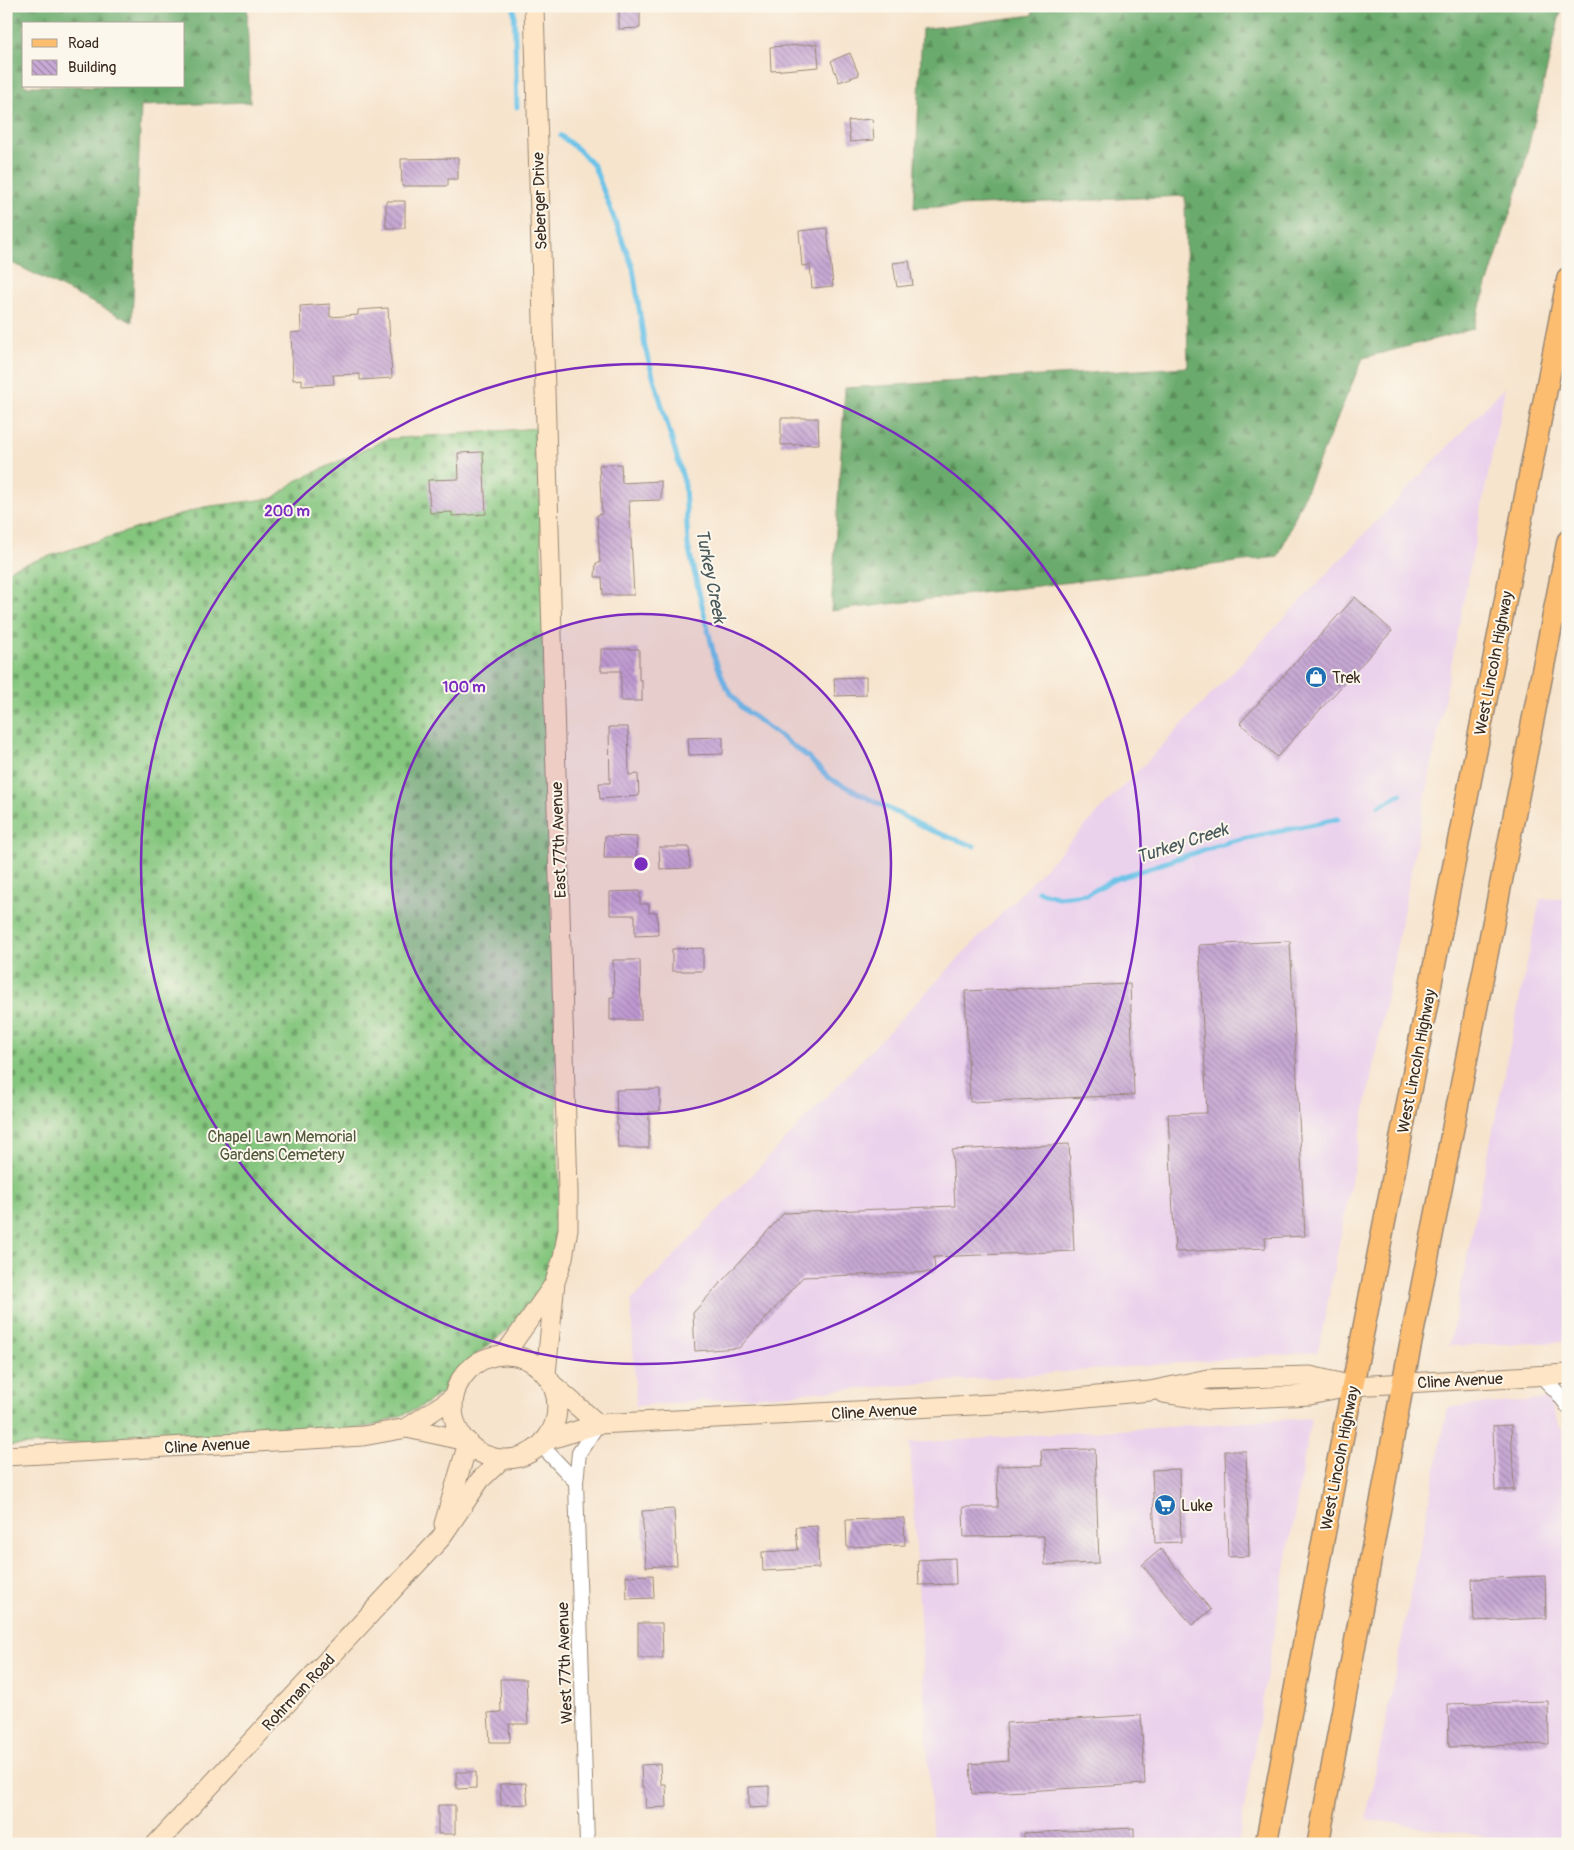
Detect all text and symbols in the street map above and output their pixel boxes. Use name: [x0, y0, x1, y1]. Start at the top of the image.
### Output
legend: [22, 22, 185, 88]
text: Road: [68, 34, 99, 53]
text: Building: [68, 58, 116, 77]
street label: Seberger Drive: [528, 152, 552, 250]
text: 200 m: [264, 502, 310, 521]
water label: Turkey Creek: [690, 527, 731, 627]
street label: West Lincoln Highway: [1470, 589, 1518, 737]
shop icon: Trek: [1304, 665, 1328, 689]
place label: Trek: [1332, 668, 1361, 688]
text: 100 m: [443, 678, 485, 697]
street label: East 77th Avenue: [547, 781, 571, 898]
water label: Turkey Creek: [1133, 817, 1232, 869]
centre of rings: [632, 855, 650, 873]
street label: West Lincoln Highway: [1393, 987, 1441, 1135]
park label: Chapel Lawn Memorial Gardens Cemetery: [207, 1127, 357, 1165]
street label: Cline Avenue: [1417, 1369, 1504, 1393]
street label: West Lincoln Highway: [1316, 1384, 1364, 1532]
street label: Cline Avenue: [831, 1400, 918, 1424]
street label: Cline Avenue: [164, 1434, 251, 1458]
supermarket icon: Luke: [1153, 1493, 1177, 1517]
place label: Luke: [1181, 1496, 1213, 1516]
street label: West 77th Avenue: [553, 1601, 577, 1724]
street label: Rohrman Road: [258, 1650, 339, 1735]

